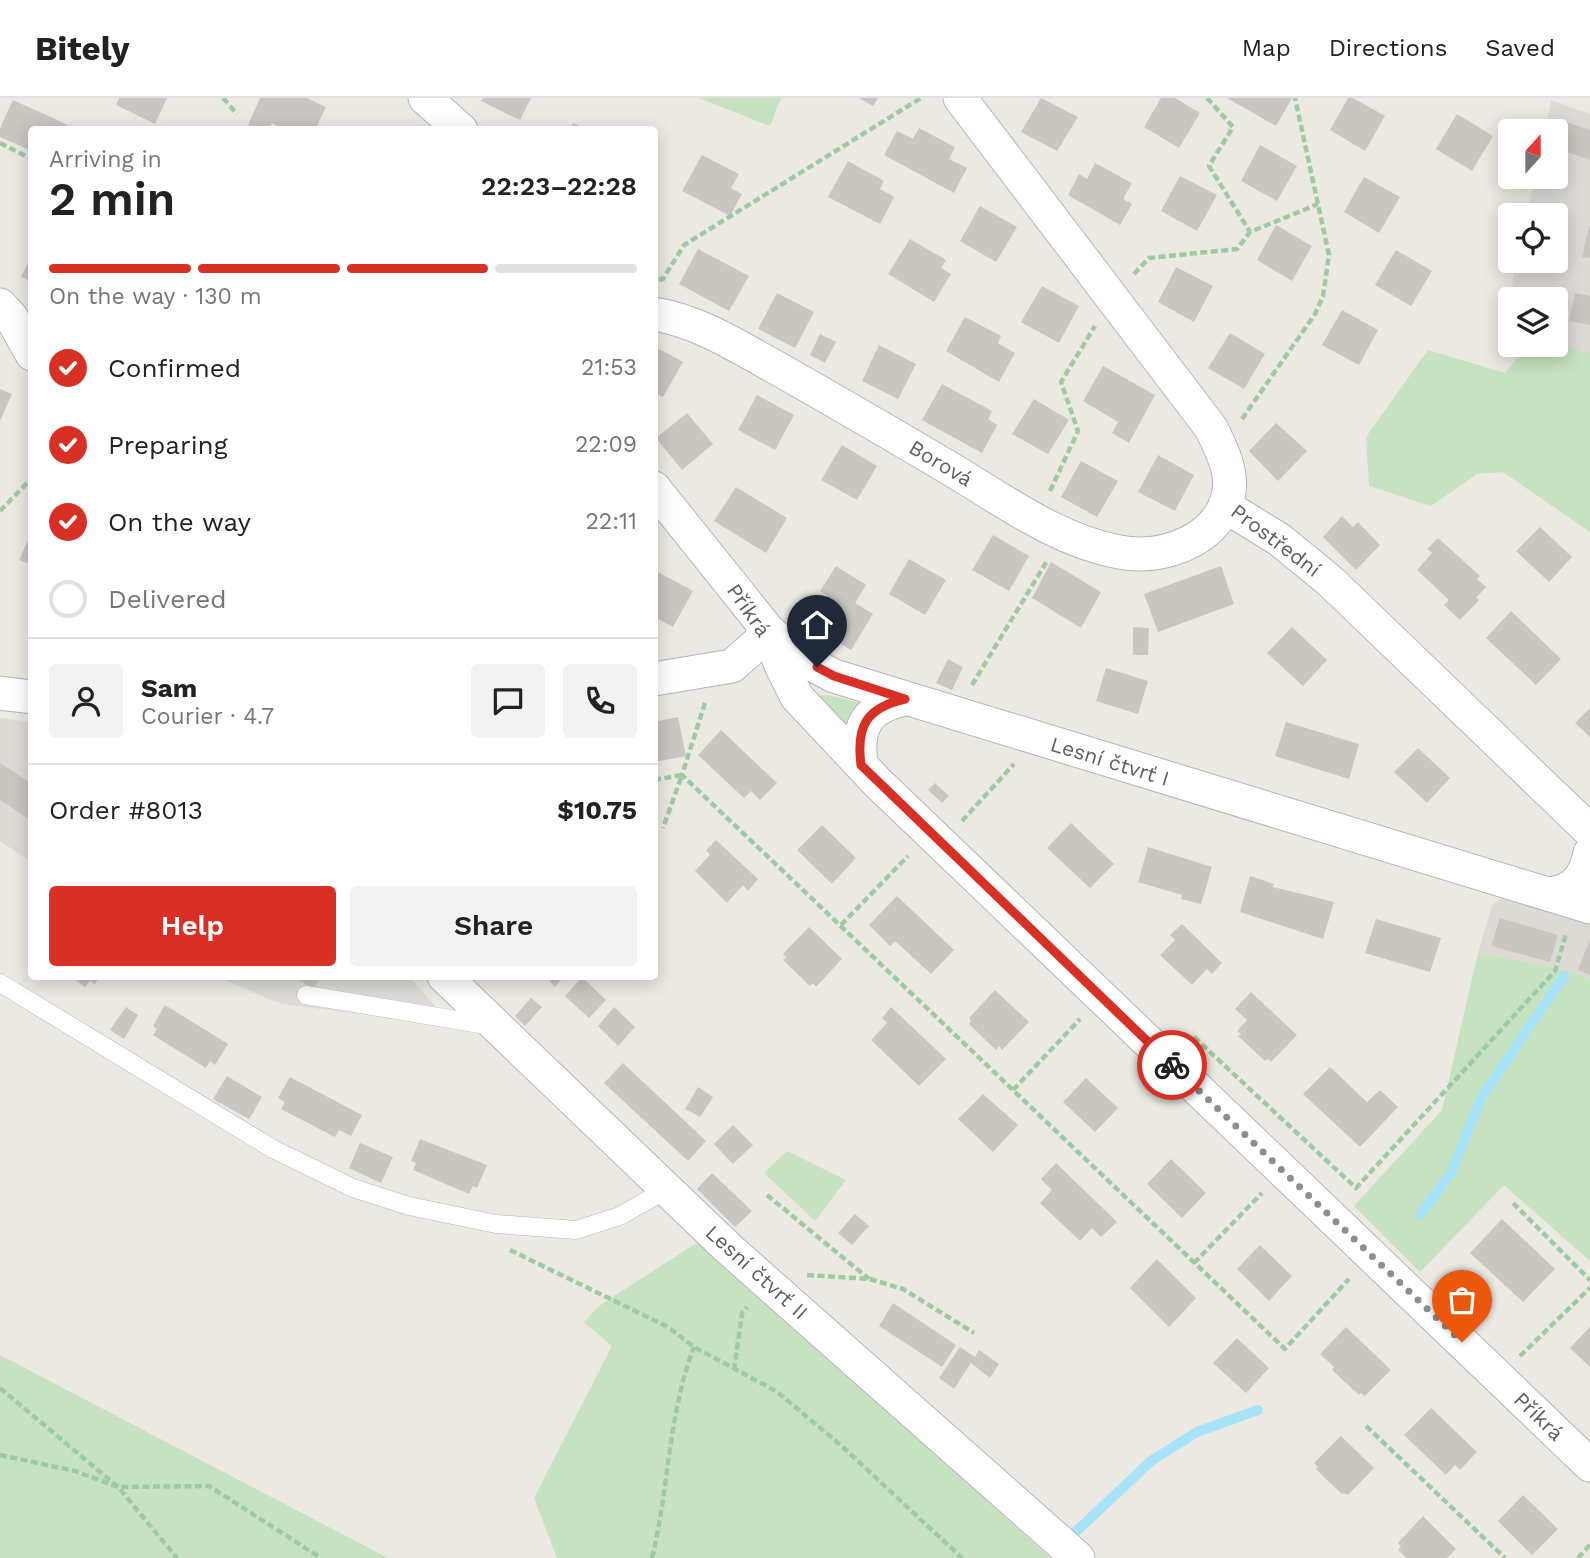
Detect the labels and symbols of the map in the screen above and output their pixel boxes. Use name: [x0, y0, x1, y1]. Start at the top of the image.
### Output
north arrow: [1498, 119, 1568, 189]
street label: Borová: [905, 434, 977, 492]
street label: Prostřední: [1226, 498, 1326, 582]
street label: Příkrá: [722, 579, 776, 641]
pin: [787, 595, 847, 667]
street label: Lesní čtvrť I: [1048, 731, 1172, 791]
courier: [1137, 1030, 1207, 1100]
street label: Lesní čtvrť II: [701, 1220, 813, 1324]
pin: [1432, 1270, 1492, 1342]
street label: Příkrá: [1509, 1387, 1569, 1446]

